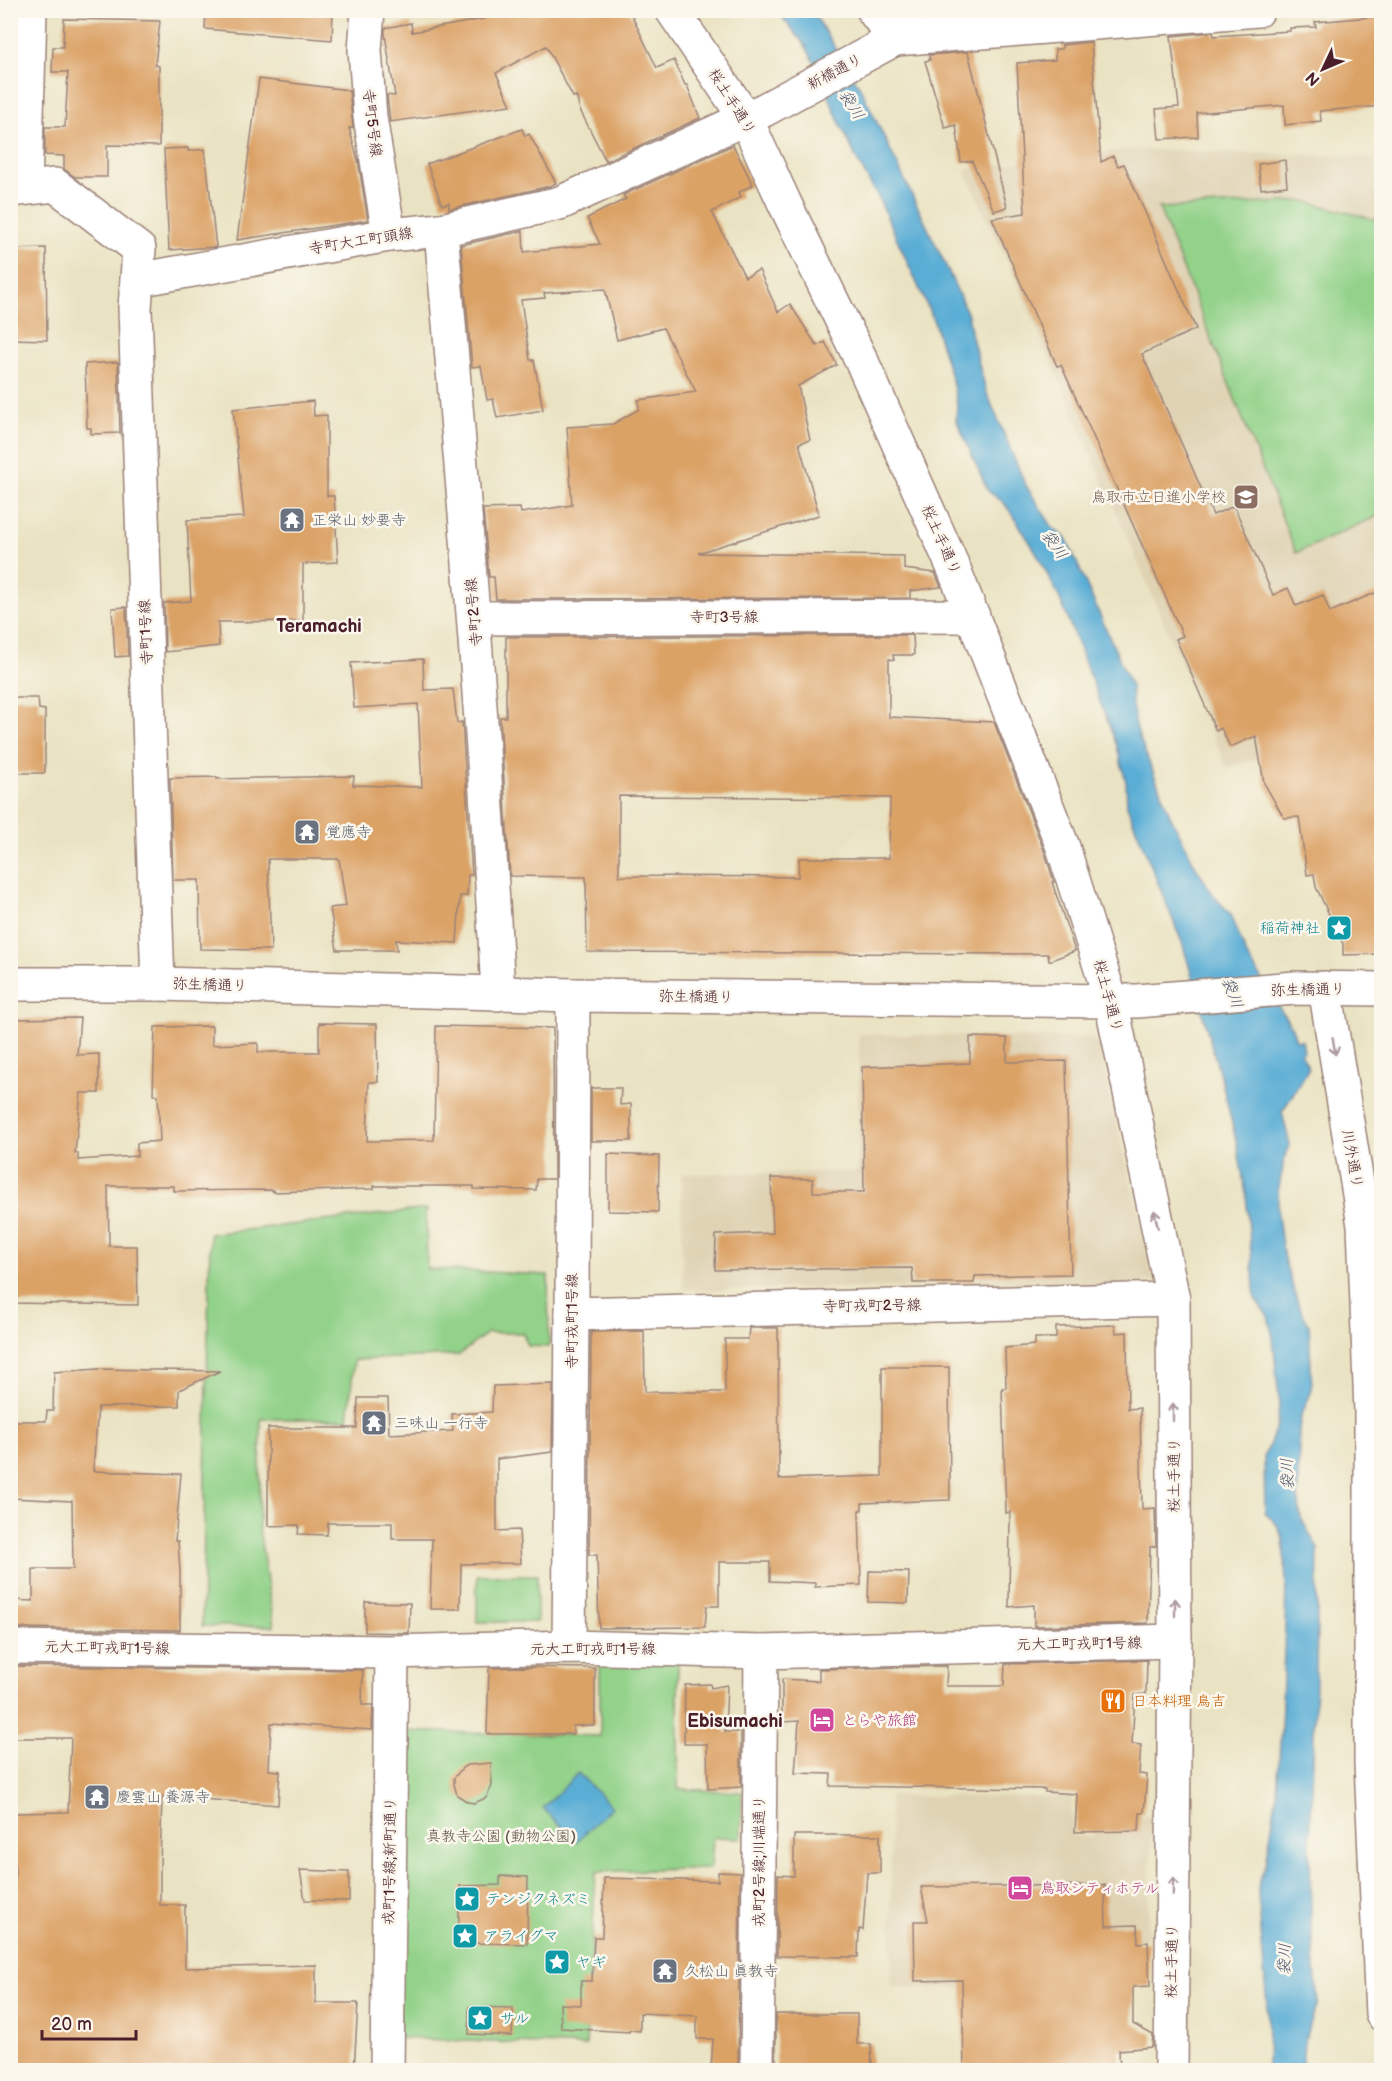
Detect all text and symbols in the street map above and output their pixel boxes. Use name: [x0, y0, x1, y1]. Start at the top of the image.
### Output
north arrow: [1293, 39, 1353, 99]
street label: 新橋通り: [804, 50, 866, 94]
street label: 桜土手通り: [704, 65, 760, 139]
text: N: [1302, 67, 1324, 89]
water label: 袋川: [834, 86, 868, 124]
street label: 寺町5号線: [358, 88, 386, 158]
street label: 寺町大工町頭線: [308, 223, 414, 259]
school or university icon: 鳥取市立日進小学校: [1231, 482, 1261, 512]
place label: 鳥取市立日進小学校: [1091, 488, 1226, 507]
street label: 桜土手通り: [917, 502, 965, 578]
temple icon: 正栄山 妙要寺: [277, 505, 307, 535]
place label: 正栄山 妙要寺: [312, 511, 406, 530]
water label: 袋川: [1037, 526, 1071, 564]
street label: 寺町2号線: [462, 577, 486, 647]
street label: 寺町1号線: [135, 599, 157, 665]
street label: 寺町3号線: [689, 608, 759, 627]
district label: Teramachi: [276, 616, 362, 637]
temple icon: 覚應寺: [292, 817, 322, 847]
place label: 覚應寺: [326, 823, 371, 842]
place icon: 稲荷神社: [1324, 913, 1354, 943]
place label: 稲荷神社: [1260, 919, 1320, 938]
street label: 桜土手通り: [1089, 957, 1127, 1035]
street label: 弥生橋通り: [172, 974, 248, 996]
water label: 袋川: [1218, 975, 1246, 1011]
street label: 弥生橋通り: [1270, 980, 1346, 1000]
street label: 弥生橋通り: [658, 987, 734, 1007]
one-way arrow: [1329, 1036, 1340, 1056]
street label: 川外通り: [1337, 1128, 1367, 1190]
one-way arrow: [1150, 1209, 1161, 1229]
street label: 寺町戎町1号線: [563, 1273, 582, 1369]
street label: 寺町戎町2号線: [822, 1296, 922, 1316]
one-way arrow: [1167, 1403, 1179, 1423]
temple icon: 三味山 一行寺: [359, 1408, 389, 1438]
place label: 三味山 一行寺: [394, 1414, 488, 1433]
street label: 桜土手通り: [1165, 1437, 1184, 1513]
water label: 袋川: [1278, 1458, 1298, 1490]
one-way arrow: [1169, 1598, 1181, 1618]
street label: 元大工町戎町1号線: [1016, 1633, 1142, 1655]
street label: 元大工町戎町1号線: [44, 1637, 170, 1659]
street label: 元大工町戎町1号線: [530, 1640, 656, 1659]
restaurant icon: 日本料理 鳥吉: [1098, 1686, 1128, 1716]
place label: 日本料理 鳥吉: [1132, 1692, 1226, 1711]
hotel icon: とらや旅館: [807, 1705, 837, 1735]
district label: Ebisumachi: [687, 1711, 783, 1732]
place label: とらや旅館: [842, 1711, 917, 1730]
temple icon: 慶雲山 養源寺: [82, 1782, 112, 1812]
place label: 慶雲山 養源寺: [116, 1788, 210, 1807]
street label: 戎町2号線;川端通り: [750, 1795, 769, 1927]
street label: 戎町1号線;新町通り: [379, 1796, 401, 1926]
park label: 真教寺公園 (動物公園): [426, 1827, 576, 1846]
hotel icon: 鳥取シティホテル: [1005, 1873, 1035, 1903]
one-way arrow: [1167, 1877, 1178, 1897]
place label: 鳥取シティホテル: [1040, 1879, 1159, 1898]
place icon: テンジクネズミ: [452, 1884, 482, 1914]
place label: テンジクネズミ: [486, 1890, 591, 1909]
place icon: アライグマ: [450, 1921, 480, 1951]
street label: 桜土手通り: [1162, 1923, 1182, 1999]
place label: アライグマ: [484, 1927, 558, 1946]
water label: 袋川: [1275, 1943, 1295, 1975]
place icon: ヤギ: [542, 1947, 572, 1977]
place label: ヤギ: [576, 1953, 606, 1972]
temple icon: 久松山 眞教寺: [650, 1956, 680, 1986]
place label: 久松山 眞教寺: [684, 1962, 778, 1981]
scale bar: [42, 2003, 136, 2041]
place icon: サル: [465, 2003, 495, 2033]
place label: サル: [500, 2009, 529, 2028]
text: 20 m: [51, 2014, 92, 2035]

